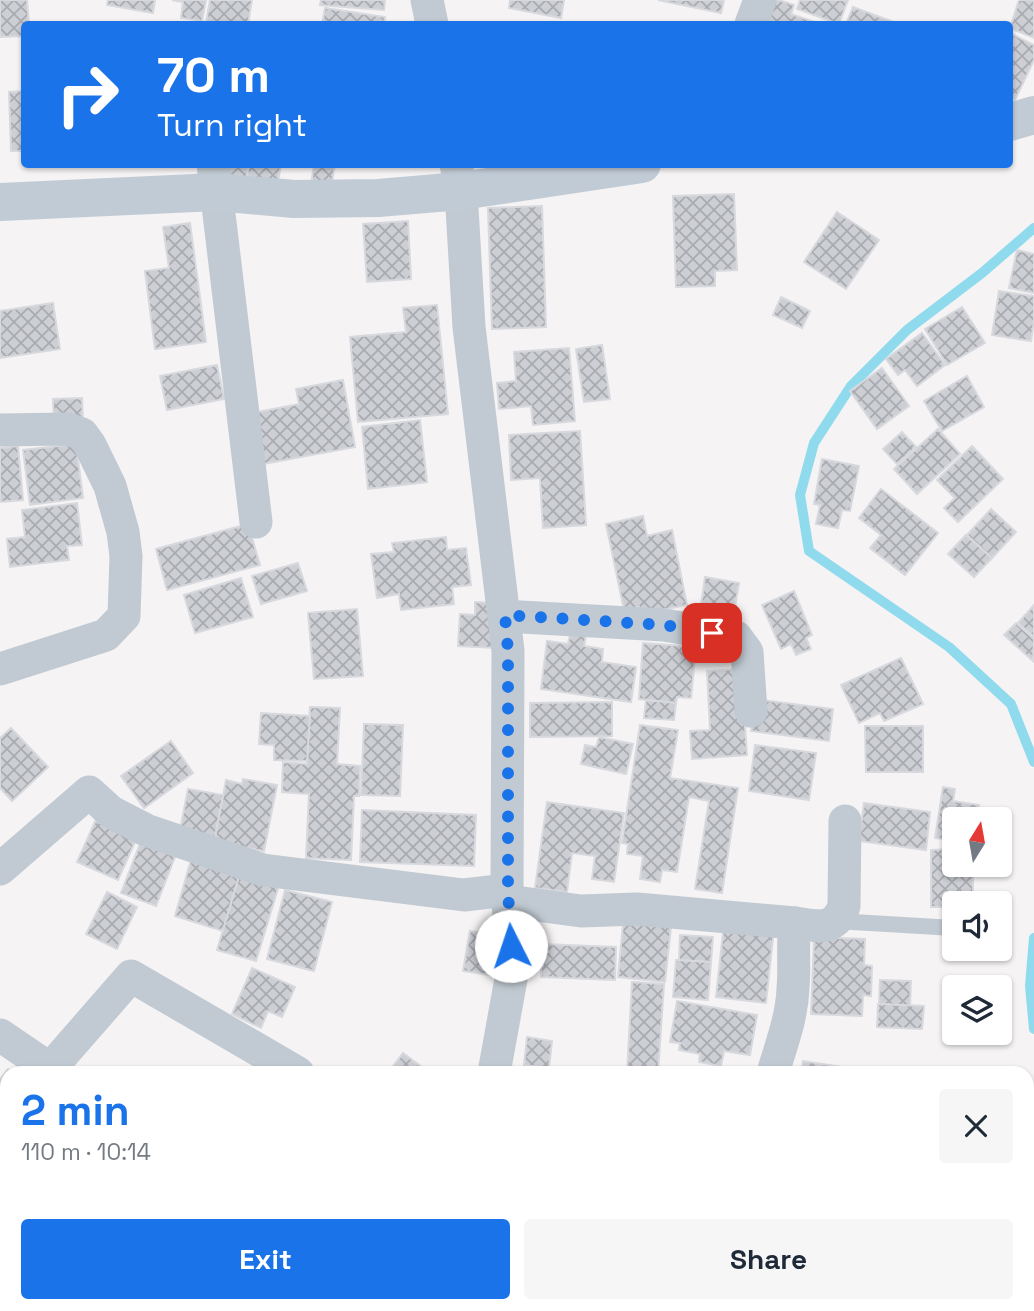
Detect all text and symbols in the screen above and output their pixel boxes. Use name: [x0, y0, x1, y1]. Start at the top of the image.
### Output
text: 70 m: [157, 44, 270, 106]
icon: right: [42, 49, 133, 140]
text: Turn right: [157, 105, 307, 145]
pin: [682, 603, 742, 663]
icon: arrive: [693, 614, 731, 652]
north arrow: [942, 807, 1012, 877]
map controls: [942, 807, 1012, 1045]
button: sound: [942, 891, 1012, 961]
position arrow: [474, 909, 548, 983]
button: layers: [942, 975, 1012, 1045]
text: 2 min: [21, 1084, 130, 1137]
button: close: [939, 1089, 1013, 1163]
text: 110 m · 10:14: [21, 1137, 151, 1167]
button: Exit: [21, 1219, 510, 1299]
button: Share: [524, 1219, 1013, 1299]

